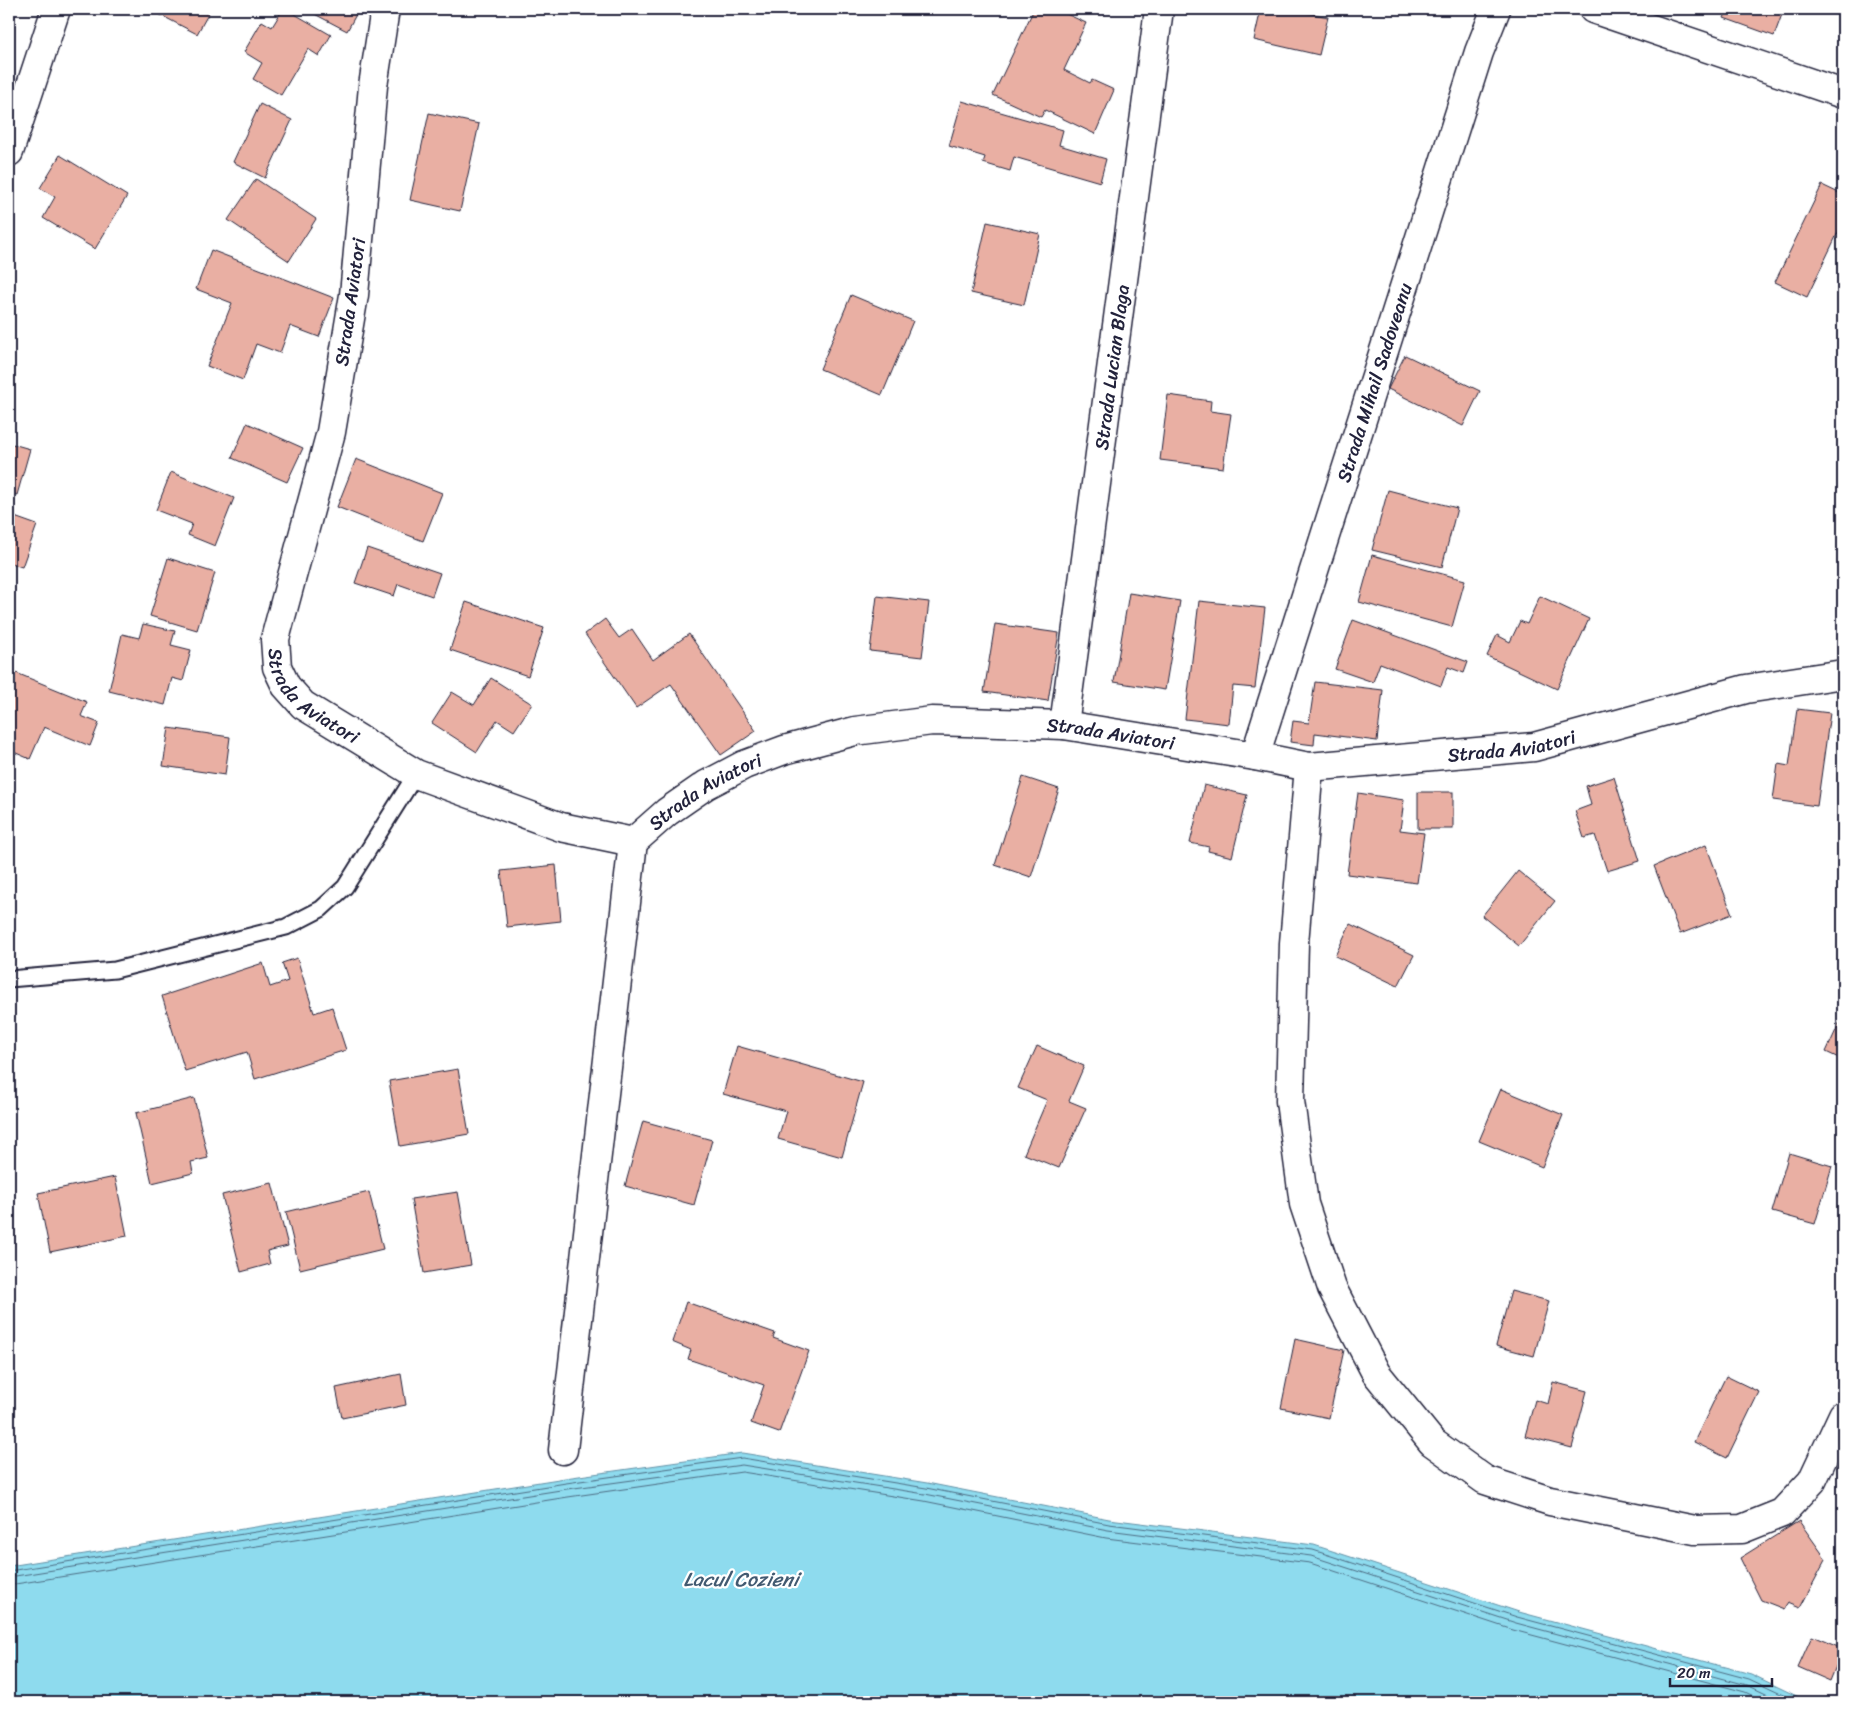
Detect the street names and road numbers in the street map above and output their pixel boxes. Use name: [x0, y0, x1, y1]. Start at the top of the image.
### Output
street label: Strada Aviatori: [325, 235, 375, 368]
street label: Strada Mihail Sadoveanu: [1327, 278, 1421, 486]
street label: Strada Lucian Blaga: [1084, 282, 1139, 452]
street label: Strada Aviatori: [259, 647, 367, 753]
street label: Strada Aviatori: [1046, 708, 1178, 759]
street label: Strada Aviatori: [1446, 720, 1580, 771]
street label: Strada Aviatori: [640, 743, 767, 838]

